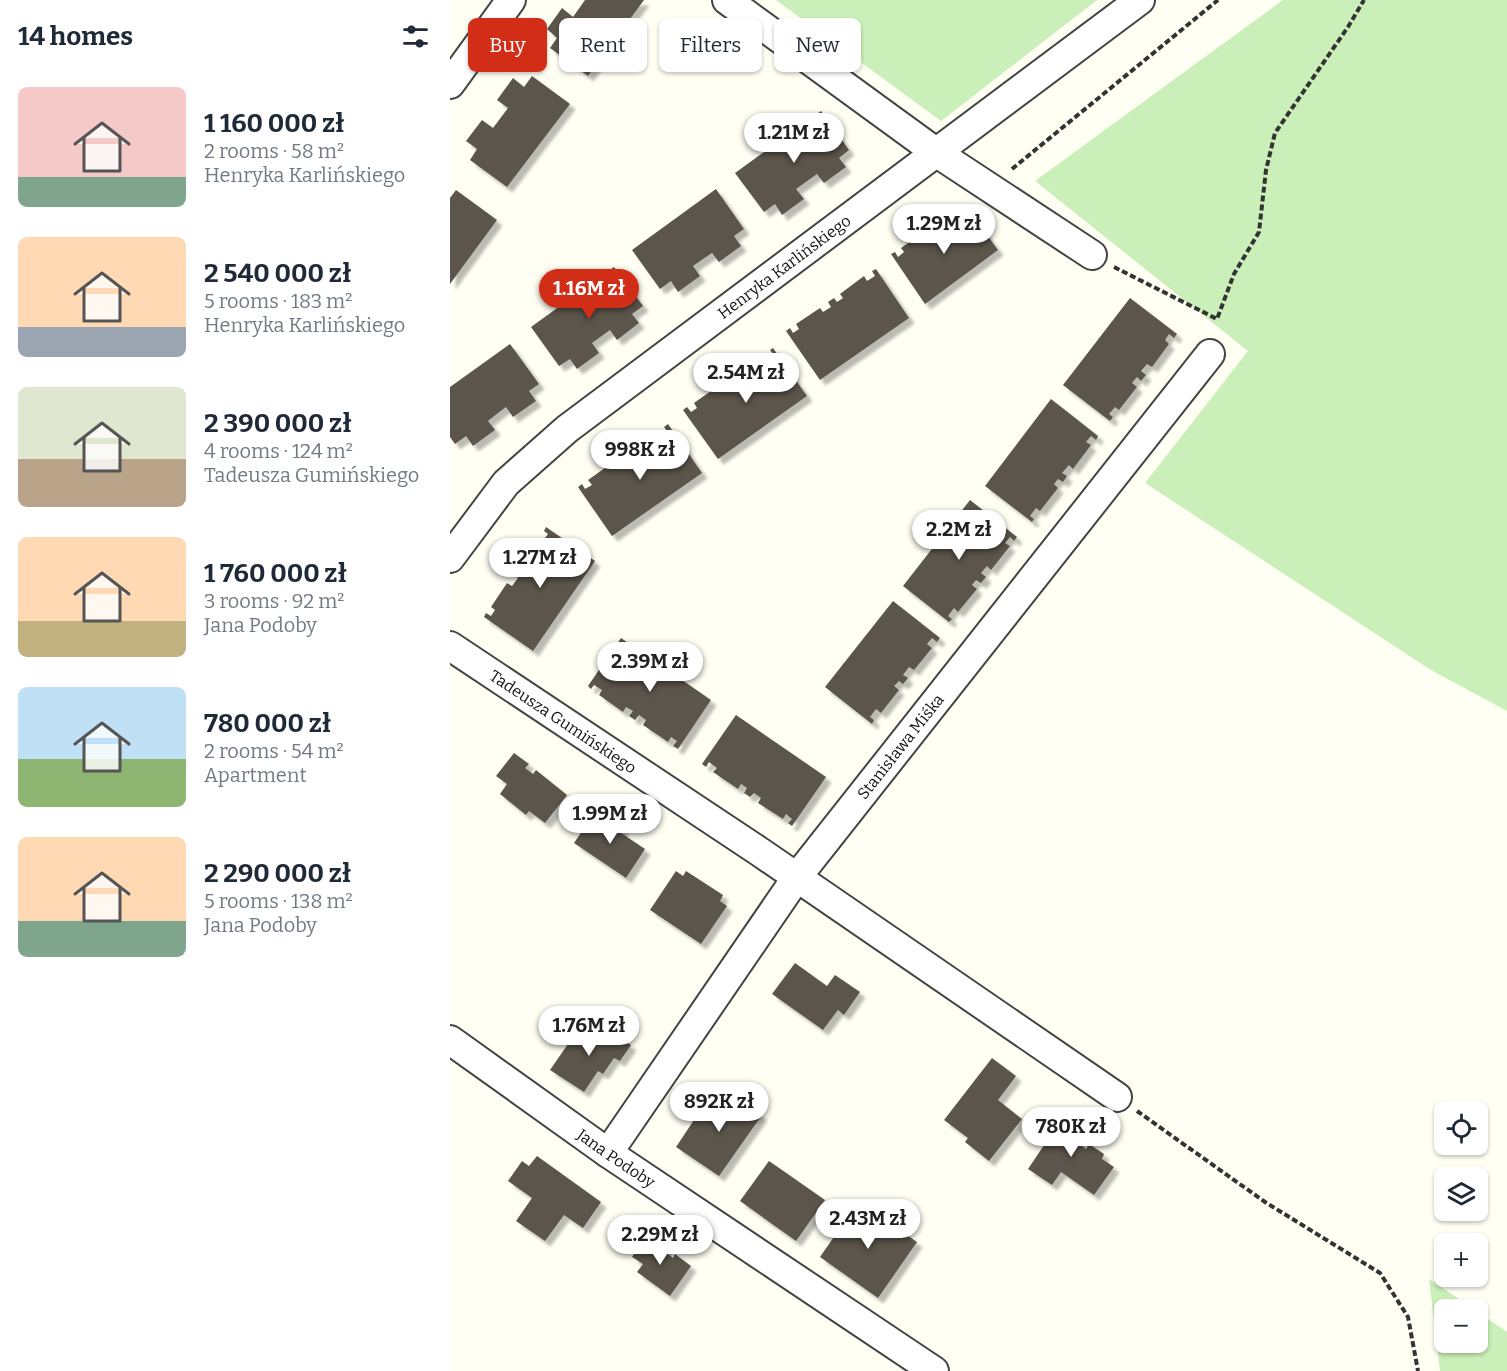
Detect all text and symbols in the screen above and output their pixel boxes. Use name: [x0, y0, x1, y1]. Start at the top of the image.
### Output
chip: Buy: [468, 18, 547, 72]
chip: Rent: [559, 18, 647, 72]
chip: Filters: [659, 18, 762, 72]
chip: New: [774, 18, 861, 72]
icon: filters: [399, 20, 432, 53]
text: 14 homes: [18, 21, 133, 52]
text: 1 160 000 zł: [204, 108, 345, 139]
icon: home: [66, 111, 138, 183]
pin: 1.21M zł: [732, 113, 856, 164]
text: 1.21M zł: [758, 120, 830, 144]
text: 2 rooms · 58 m²: [204, 139, 344, 163]
text: Henryka Karlińskiego: [204, 163, 405, 187]
pin: 1.29M zł: [882, 204, 1006, 255]
street label: Henryka Karlińskiego: [714, 211, 854, 323]
text: 1.29M zł: [906, 211, 982, 235]
text: 2 540 000 zł: [204, 258, 351, 289]
icon: home: [66, 261, 138, 333]
pin: 1.16M zł: [527, 269, 651, 320]
text: 1.16M zł: [553, 276, 625, 300]
text: 5 rooms · 183 m²: [204, 289, 352, 313]
text: Henryka Karlińskiego: [204, 313, 405, 337]
pin: 2.54M zł: [684, 353, 808, 404]
text: 2.54M zł: [707, 360, 785, 384]
text: 2 390 000 zł: [204, 408, 352, 439]
icon: home: [66, 411, 138, 483]
pin: 998K zł: [585, 430, 695, 481]
text: 998K zł: [605, 437, 675, 461]
text: 4 rooms · 124 m²: [204, 439, 353, 463]
text: Tadeusza Gumińskiego: [204, 463, 419, 487]
pin: 2.2M zł: [904, 510, 1014, 561]
text: 2.2M zł: [926, 517, 992, 541]
pin: 1.27M zł: [478, 538, 602, 589]
text: 1.27M zł: [503, 545, 577, 569]
text: 1 760 000 zł: [204, 558, 347, 589]
icon: home: [66, 561, 138, 633]
text: 3 rooms · 92 m²: [204, 589, 344, 613]
text: Jana Podoby: [204, 613, 317, 637]
pin: 2.39M zł: [588, 642, 712, 693]
text: 2.39M zł: [611, 649, 689, 673]
street label: Tadeusza Gumińskiego: [486, 666, 640, 777]
street label: Stanisława Miśka: [853, 690, 948, 803]
text: 780 000 zł: [204, 708, 331, 739]
icon: home: [66, 711, 138, 783]
text: 2 rooms · 54 m²: [204, 739, 344, 763]
text: Apartment: [204, 763, 307, 787]
pin: 1.99M zł: [548, 794, 672, 845]
text: 1.99M zł: [572, 801, 648, 825]
text: 2 290 000 zł: [204, 858, 351, 889]
icon: home: [66, 861, 138, 933]
text: 5 rooms · 138 m²: [204, 889, 353, 913]
text: Jana Podoby: [204, 913, 317, 937]
pin: 1.76M zł: [527, 1006, 651, 1057]
text: 1.76M zł: [552, 1013, 626, 1037]
pin: 892K zł: [664, 1082, 774, 1133]
text: 892K zł: [684, 1089, 754, 1113]
map controls: [1434, 1101, 1488, 1353]
button: locate: [1434, 1101, 1488, 1155]
pin: 780K zł: [1016, 1107, 1126, 1158]
text: 780K zł: [1036, 1114, 1106, 1138]
street label: Jana Podoby: [573, 1124, 659, 1192]
button: layers: [1434, 1167, 1488, 1221]
pin: 2.43M zł: [806, 1199, 930, 1250]
text: 2.43M zł: [829, 1206, 907, 1230]
pin: 2.29M zł: [598, 1215, 722, 1266]
text: 2.29M zł: [621, 1222, 699, 1246]
button: +: [1434, 1233, 1488, 1287]
button: −: [1434, 1299, 1488, 1353]

